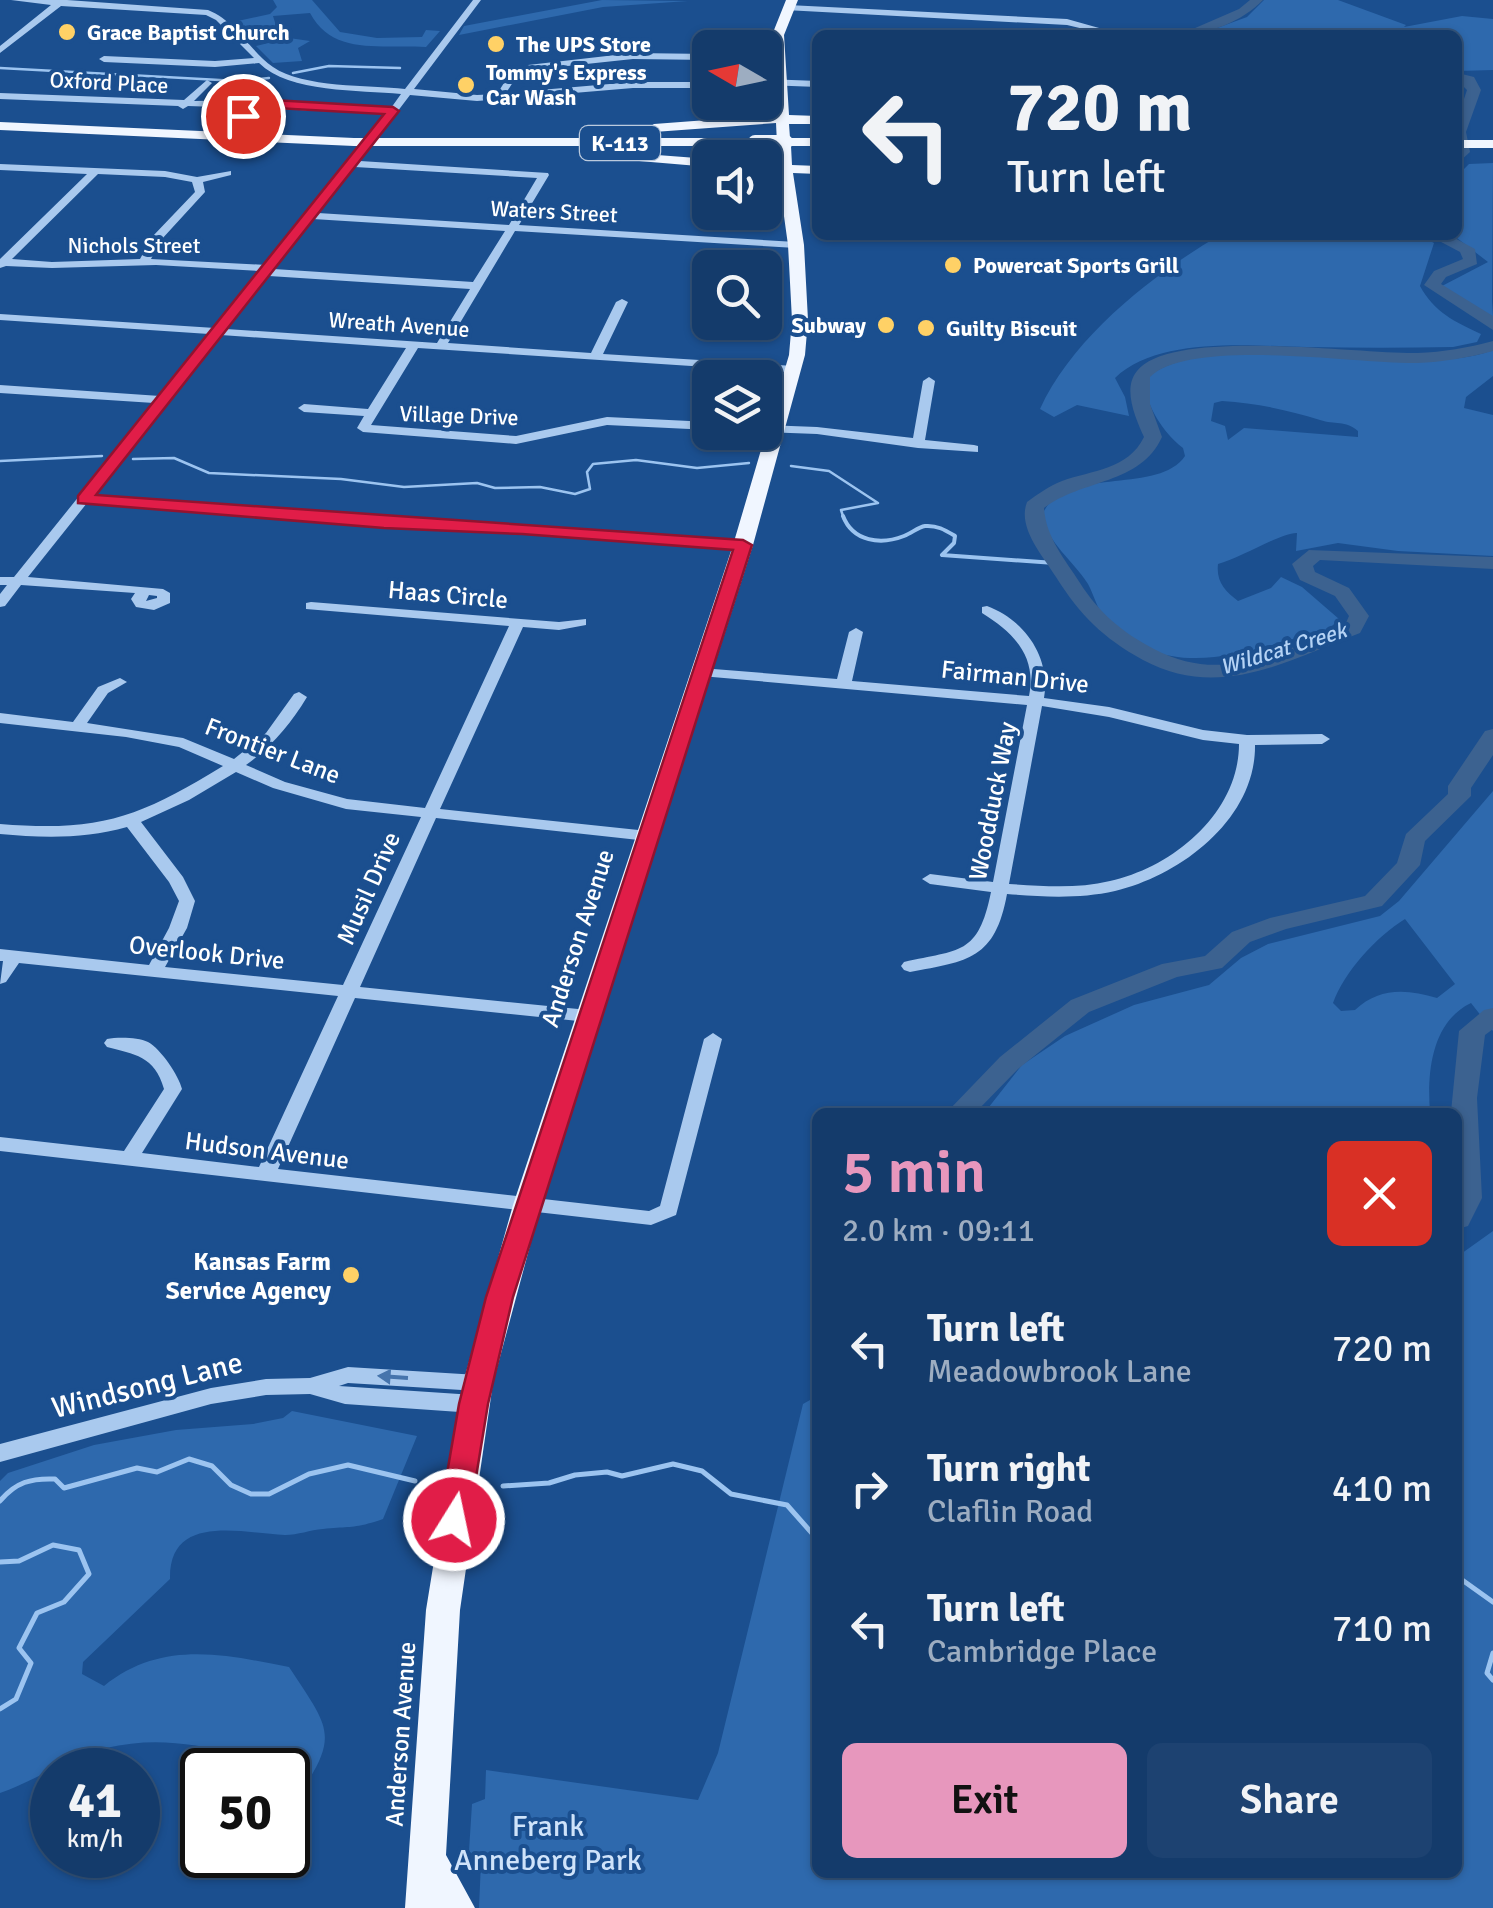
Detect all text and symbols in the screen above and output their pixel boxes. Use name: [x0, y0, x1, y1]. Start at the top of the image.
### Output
place label: Grace Baptist Church: [87, 19, 290, 46]
marker: Grace Baptist Church: [56, 21, 78, 43]
north arrow: [692, 30, 782, 120]
map controls: [692, 30, 782, 450]
place label: The UPS Store: [516, 31, 651, 58]
marker: The UPS Store: [485, 33, 507, 55]
place label: Tommy's Express Car Wash: [486, 59, 647, 111]
text: 720 m: [1007, 64, 1192, 150]
street label: Oxford Place: [49, 66, 169, 99]
icon: left: [842, 70, 972, 200]
pin: [201, 74, 286, 159]
marker: Tommy's Express Car Wash: [455, 74, 477, 96]
icon: arrive: [216, 89, 271, 144]
road number: K-113: [580, 126, 660, 160]
button: sound: [692, 140, 782, 230]
text: Turn left: [1007, 150, 1166, 205]
street label: Waters Street: [490, 195, 618, 228]
street label: Nichols Street: [68, 232, 201, 259]
button: search: [692, 250, 782, 340]
place label: Powercat Sports Grill: [973, 252, 1179, 279]
marker: Powercat Sports Grill: [942, 254, 964, 276]
street label: Wreath Avenue: [328, 306, 470, 343]
place label: Subway: [791, 312, 866, 339]
marker: Subway: [875, 314, 897, 336]
place label: Guilty Biscuit: [946, 315, 1077, 342]
marker: Guilty Biscuit: [915, 317, 937, 339]
button: layers: [692, 360, 782, 450]
street label: Village Drive: [399, 400, 519, 431]
street label: Haas Circle: [387, 574, 509, 615]
water label: Wildcat Creek: [1217, 616, 1351, 680]
street label: Fairman Drive: [939, 653, 1090, 700]
street label: Frontier Lane: [201, 710, 345, 790]
street label: Woodduck Way: [962, 719, 1023, 883]
street label: Musil Drive: [330, 827, 407, 949]
street label: Anderson Avenue: [534, 845, 621, 1031]
street label: Overlook Drive: [128, 929, 286, 976]
street label: Hudson Avenue: [183, 1125, 351, 1176]
text: 5 min: [842, 1136, 986, 1210]
button: close: [1327, 1141, 1432, 1246]
text: 2.0 km · 09:11: [842, 1211, 1035, 1250]
place label: Kansas Farm Service Agency: [166, 1246, 332, 1306]
marker: Kansas Farm Service Agency: [340, 1264, 362, 1286]
text: Turn left: [927, 1305, 1065, 1352]
icon: left: [842, 1321, 897, 1376]
text: 720 m: [1332, 1325, 1432, 1372]
street label: Windsong Lane: [48, 1344, 246, 1427]
text: Meadowbrook Lane: [927, 1352, 1192, 1391]
one-way arrow: [377, 1369, 409, 1385]
text: Turn right: [927, 1445, 1091, 1492]
icon: right: [842, 1461, 897, 1516]
text: 410 m: [1332, 1465, 1432, 1512]
position arrow: [402, 1468, 506, 1572]
text: Claflin Road: [927, 1492, 1093, 1531]
text: Turn left: [927, 1585, 1065, 1632]
icon: left: [842, 1601, 897, 1656]
text: 710 m: [1332, 1605, 1432, 1652]
text: Cambridge Place: [927, 1632, 1157, 1671]
street label: Anderson Avenue: [379, 1641, 422, 1827]
button: Exit: [842, 1743, 1127, 1858]
button: Share: [1147, 1743, 1432, 1858]
speed limit sign: 50: [180, 1748, 310, 1878]
text: 41: [68, 1770, 122, 1832]
park label: Frank Anneberg Park: [454, 1808, 642, 1879]
text: km/h: [67, 1823, 123, 1854]

